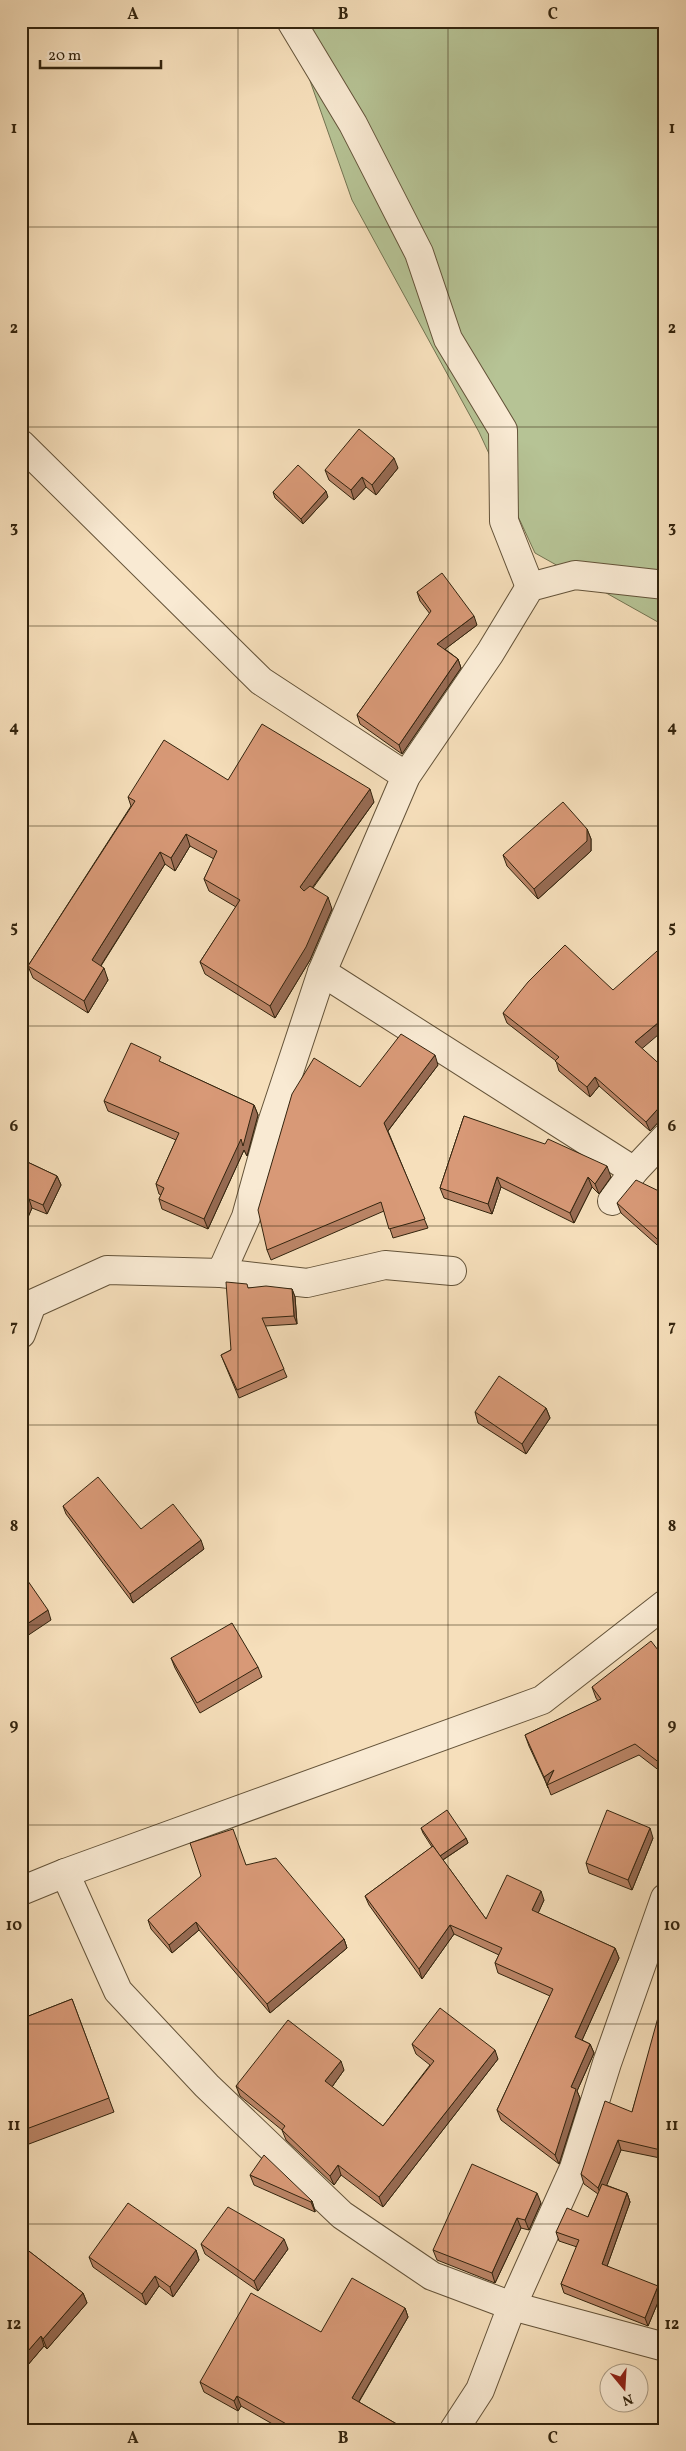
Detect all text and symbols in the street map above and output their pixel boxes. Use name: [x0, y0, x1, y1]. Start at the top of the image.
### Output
text: A: [127, 4, 139, 26]
text: B: [338, 4, 349, 26]
text: C: [548, 4, 558, 26]
scale bar: [40, 38, 161, 70]
text: 20 m: [48, 46, 81, 67]
text: 1: [11, 118, 17, 140]
text: 1: [669, 118, 675, 140]
text: 2: [10, 318, 18, 340]
text: 2: [668, 318, 676, 340]
text: 3: [10, 517, 18, 539]
text: 3: [668, 517, 676, 539]
text: 4: [9, 717, 19, 739]
text: 4: [667, 717, 677, 739]
text: 5: [10, 917, 18, 939]
text: 5: [668, 917, 676, 939]
text: 6: [10, 1116, 19, 1138]
text: 6: [668, 1116, 677, 1138]
text: 7: [10, 1316, 18, 1338]
text: 7: [668, 1316, 676, 1338]
text: 8: [10, 1516, 18, 1538]
text: 8: [668, 1516, 676, 1538]
text: 9: [10, 1715, 19, 1737]
text: 9: [668, 1715, 677, 1737]
text: 10: [6, 1915, 22, 1937]
text: 10: [664, 1915, 680, 1937]
text: 11: [8, 2115, 20, 2137]
text: 11: [666, 2115, 678, 2137]
text: 12: [7, 2314, 21, 2336]
text: 12: [665, 2314, 679, 2336]
north arrow: [598, 2364, 648, 2414]
text: N: [620, 2388, 635, 2410]
text: A: [127, 2428, 139, 2450]
text: B: [338, 2428, 349, 2450]
text: C: [548, 2428, 558, 2450]

